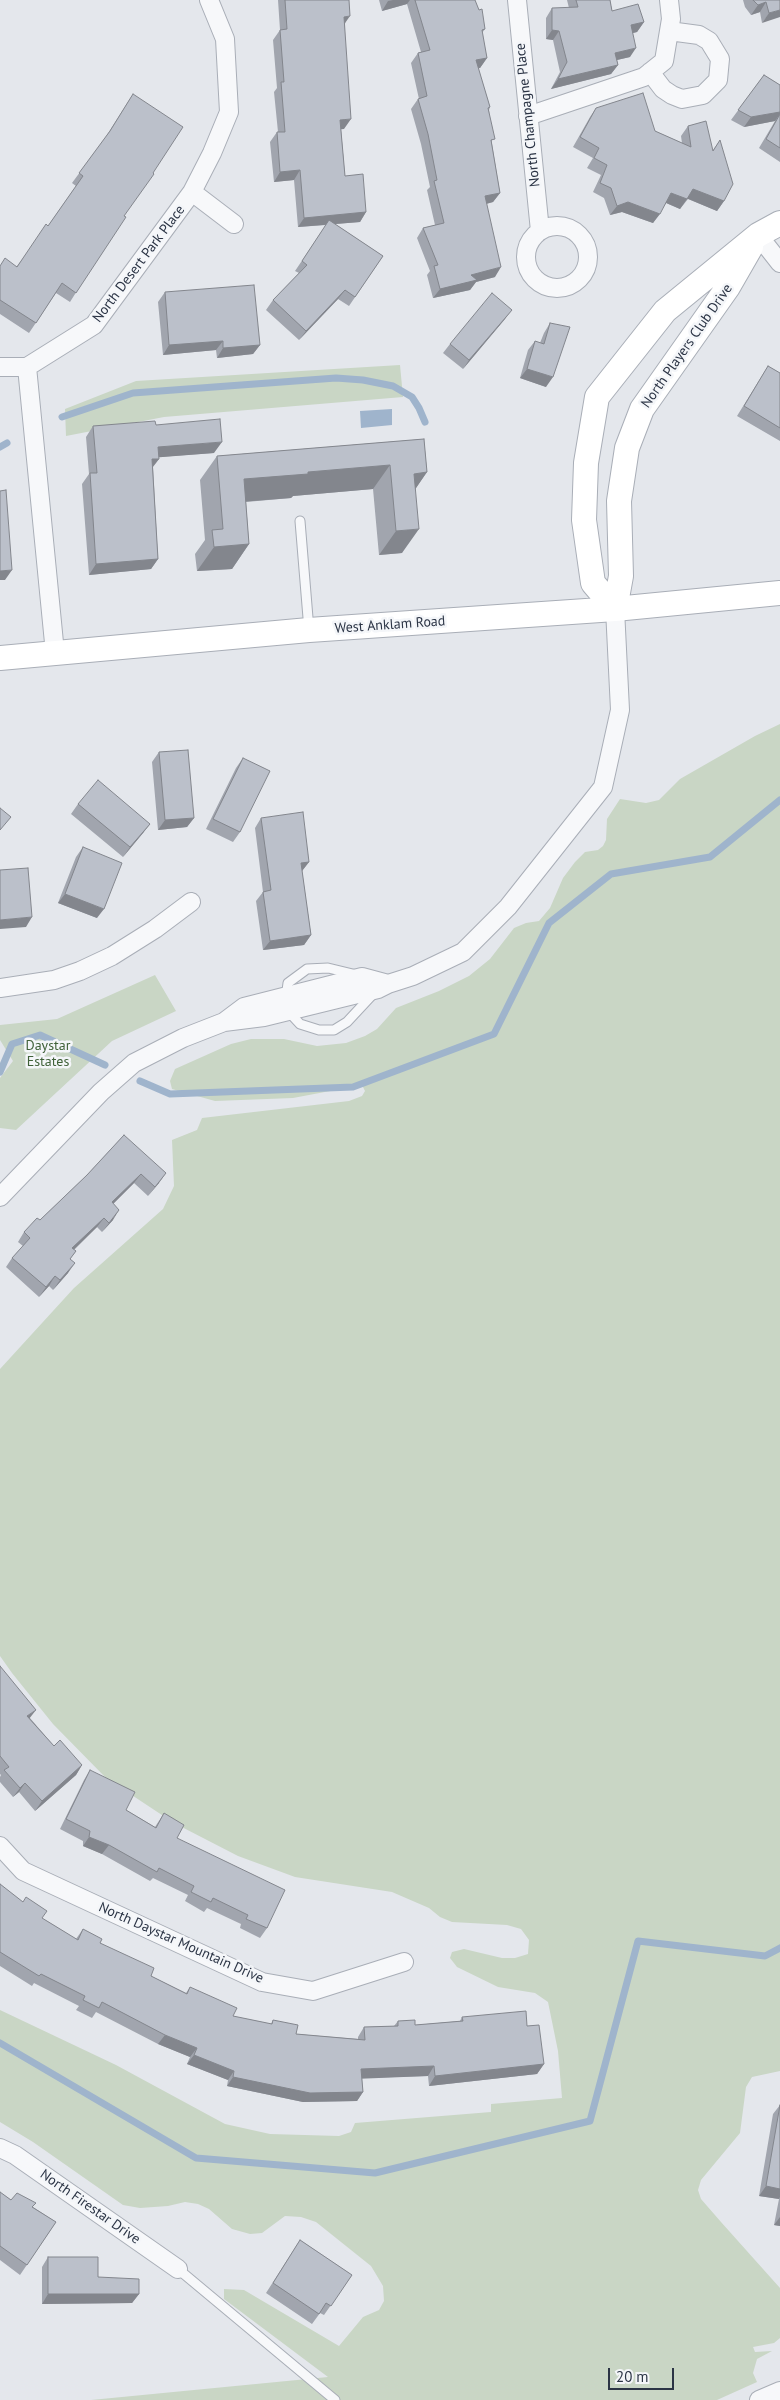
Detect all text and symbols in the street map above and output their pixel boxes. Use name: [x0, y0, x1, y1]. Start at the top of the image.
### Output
street label: North Champagne Place: [512, 42, 544, 188]
street label: North Desert Park Place: [89, 202, 189, 326]
street label: North Players Club Drive: [638, 281, 736, 411]
street label: West Anklam Road: [334, 613, 446, 637]
park label: Daystar Estates: [26, 1038, 70, 1070]
street label: North Daystar Mountain Drive: [96, 1899, 266, 1987]
street label: North Firestar Drive: [37, 2166, 143, 2248]
scale bar: [610, 2358, 676, 2390]
text: 20 m: [616, 2367, 649, 2386]

